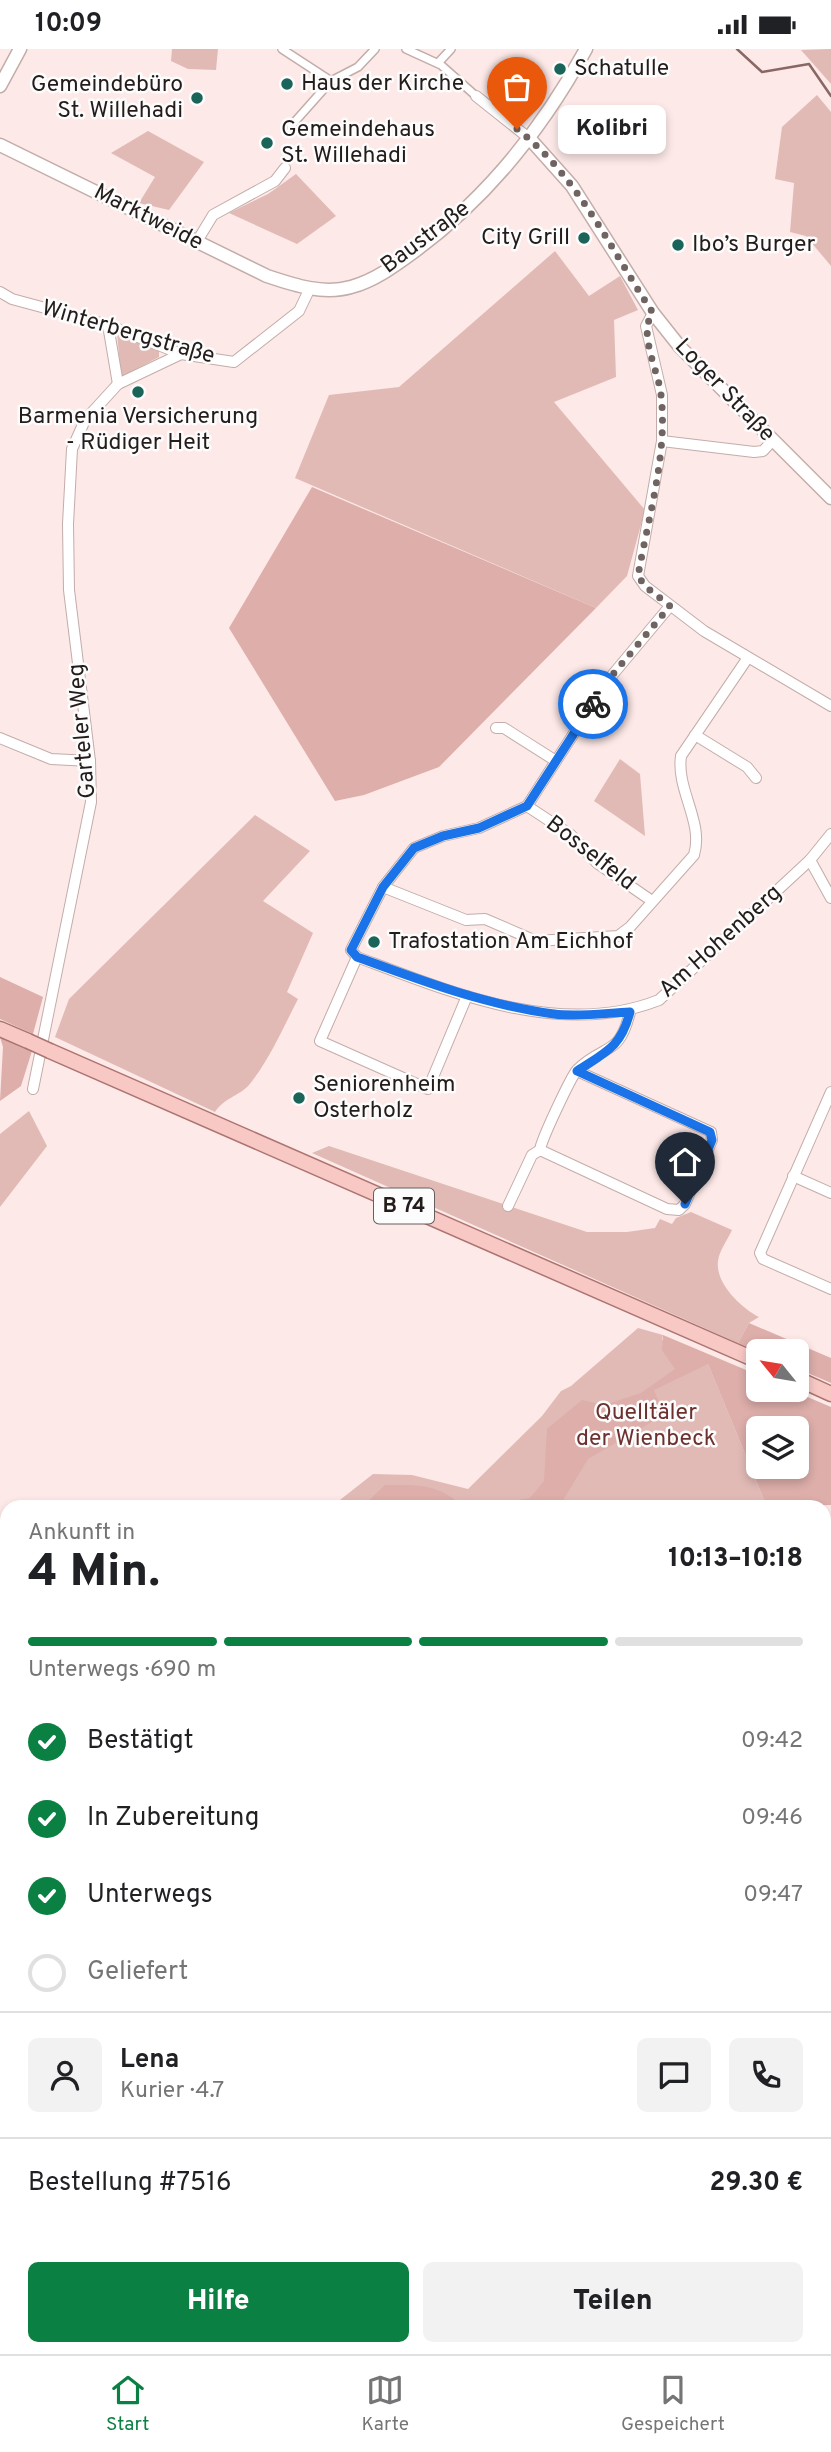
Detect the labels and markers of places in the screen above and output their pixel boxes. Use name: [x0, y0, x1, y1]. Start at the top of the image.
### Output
place label: Schatulle: [574, 55, 669, 84]
pin: [487, 57, 547, 129]
marker: Schatulle: [552, 61, 568, 77]
place label: Haus der Kirche: [301, 70, 464, 99]
place label: Gemeindebüro St. Willehadi: [31, 71, 183, 126]
marker: Haus der Kirche: [279, 76, 295, 92]
marker: Gemeindebüro St. Willehadi: [189, 90, 205, 106]
callout: Kolibri: [559, 105, 668, 153]
place label: Gemeindehaus St. Willehadi: [281, 116, 435, 171]
marker: Gemeindehaus St. Willehadi: [259, 135, 275, 151]
place label: City Grill: [481, 224, 570, 253]
marker: City Grill: [576, 230, 592, 246]
place label: Ibo’s Burger: [692, 231, 816, 260]
marker: Ibo’s Burger: [670, 237, 686, 253]
marker: Barmenia Versicherung - Rüdiger Heit: [130, 384, 146, 400]
place label: Barmenia Versicherung - Rüdiger Heit: [18, 403, 258, 458]
place label: Trafostation Am Eichhof: [388, 928, 633, 957]
marker: Trafostation Am Eichhof: [366, 934, 382, 950]
place label: Seniorenheim Osterholz: [313, 1071, 455, 1126]
marker: Seniorenheim Osterholz: [291, 1090, 307, 1106]
pin: [655, 1132, 715, 1204]

